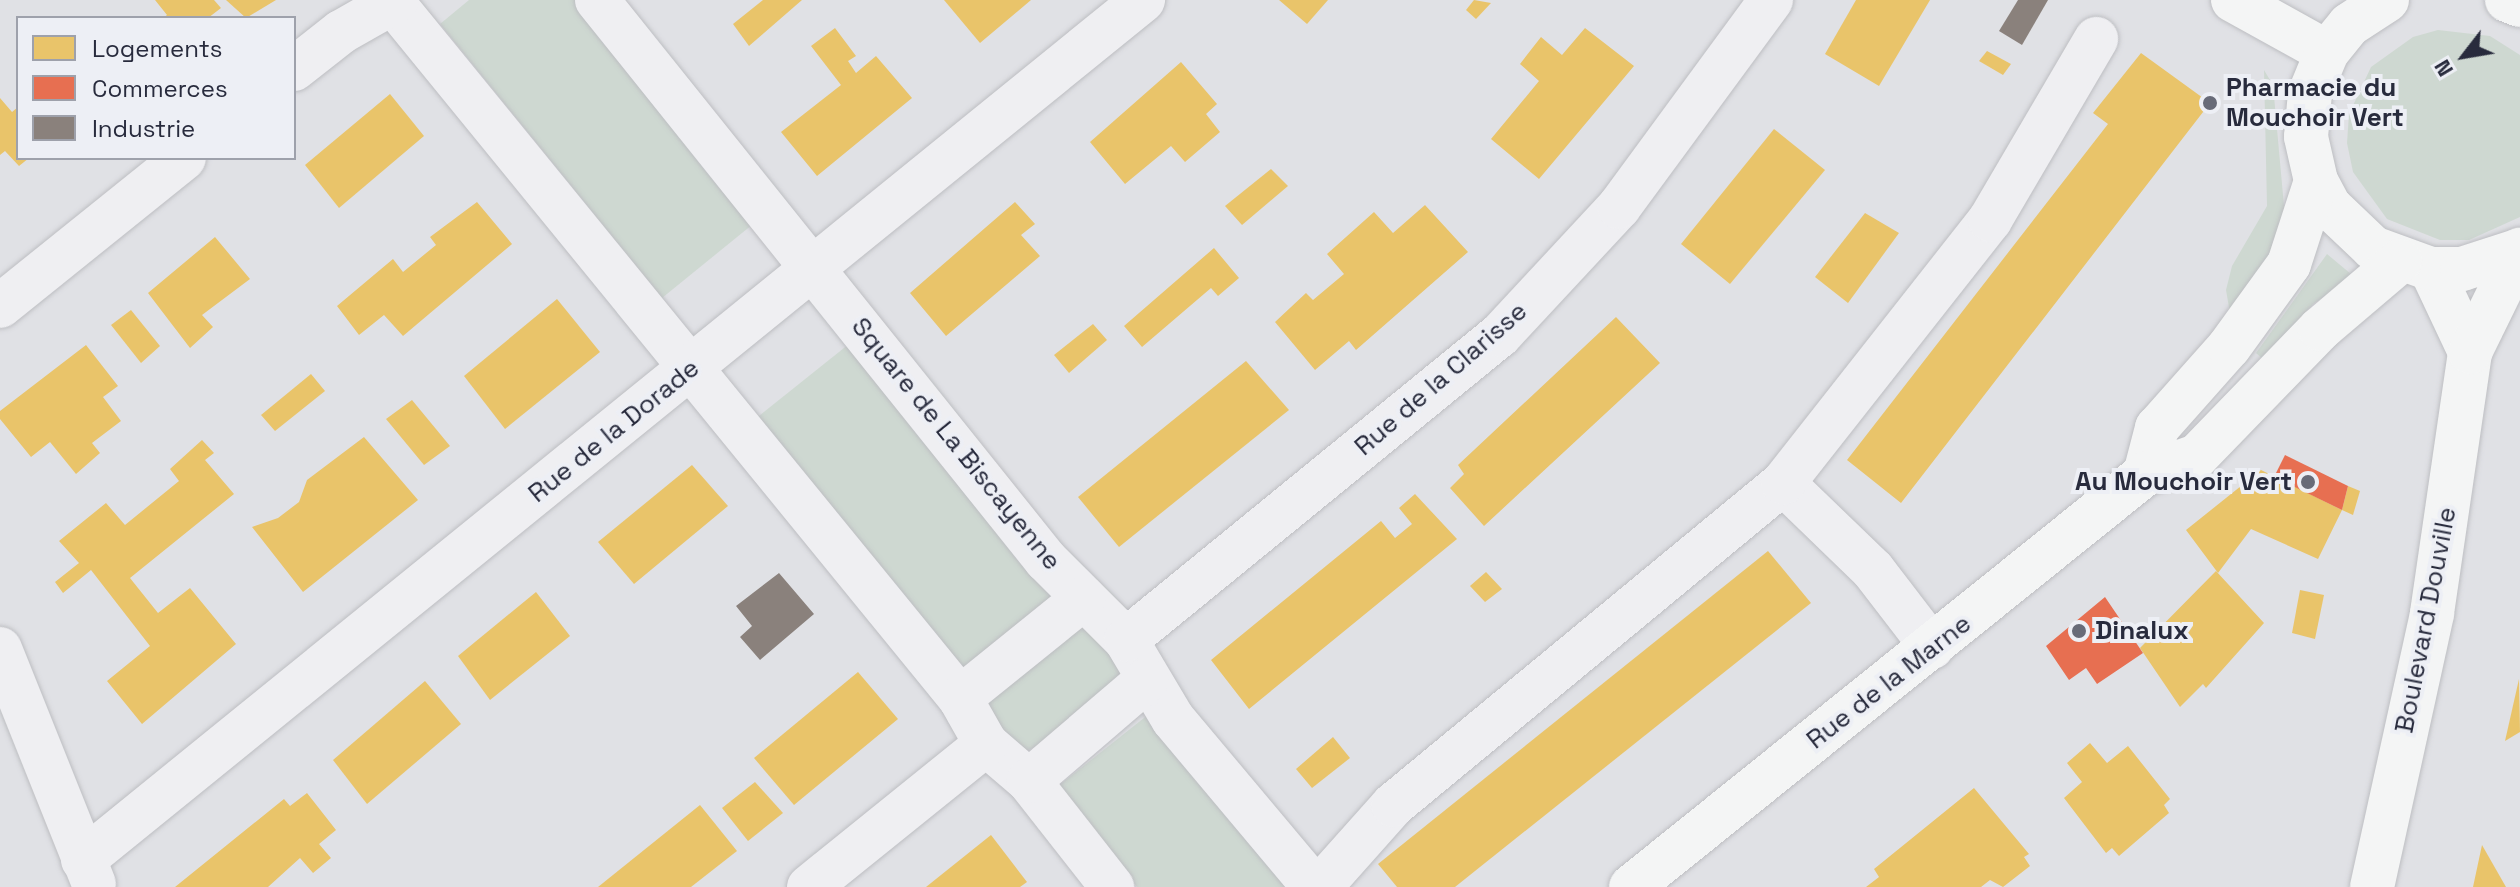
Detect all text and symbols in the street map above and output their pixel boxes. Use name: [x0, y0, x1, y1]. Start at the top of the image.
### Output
legend: [16, 16, 296, 160]
north arrow: [2424, 16, 2504, 96]
text: Logements: [92, 33, 222, 64]
text: N: [2428, 55, 2459, 82]
place label: Pharmacie du Mouchoir Vert: [2226, 72, 2404, 134]
text: Commerces: [92, 73, 228, 104]
marker: Pharmacie du Mouchoir Vert: [2201, 94, 2219, 112]
text: Industrie: [92, 113, 195, 144]
street label: Rue de la Clarisse: [1348, 296, 1534, 462]
street label: Square de La Biscayenne: [845, 312, 1067, 576]
street label: Rue de la Dorade: [522, 353, 706, 509]
place label: Au Mouchoir Vert: [2075, 466, 2292, 498]
marker: Au Mouchoir Vert: [2299, 473, 2317, 491]
street label: Boulevard Douville: [2389, 504, 2463, 736]
street label: Rue de la Marne: [1801, 608, 1977, 756]
place label: Dinalux: [2095, 615, 2189, 647]
marker: Dinalux: [2070, 622, 2088, 640]

